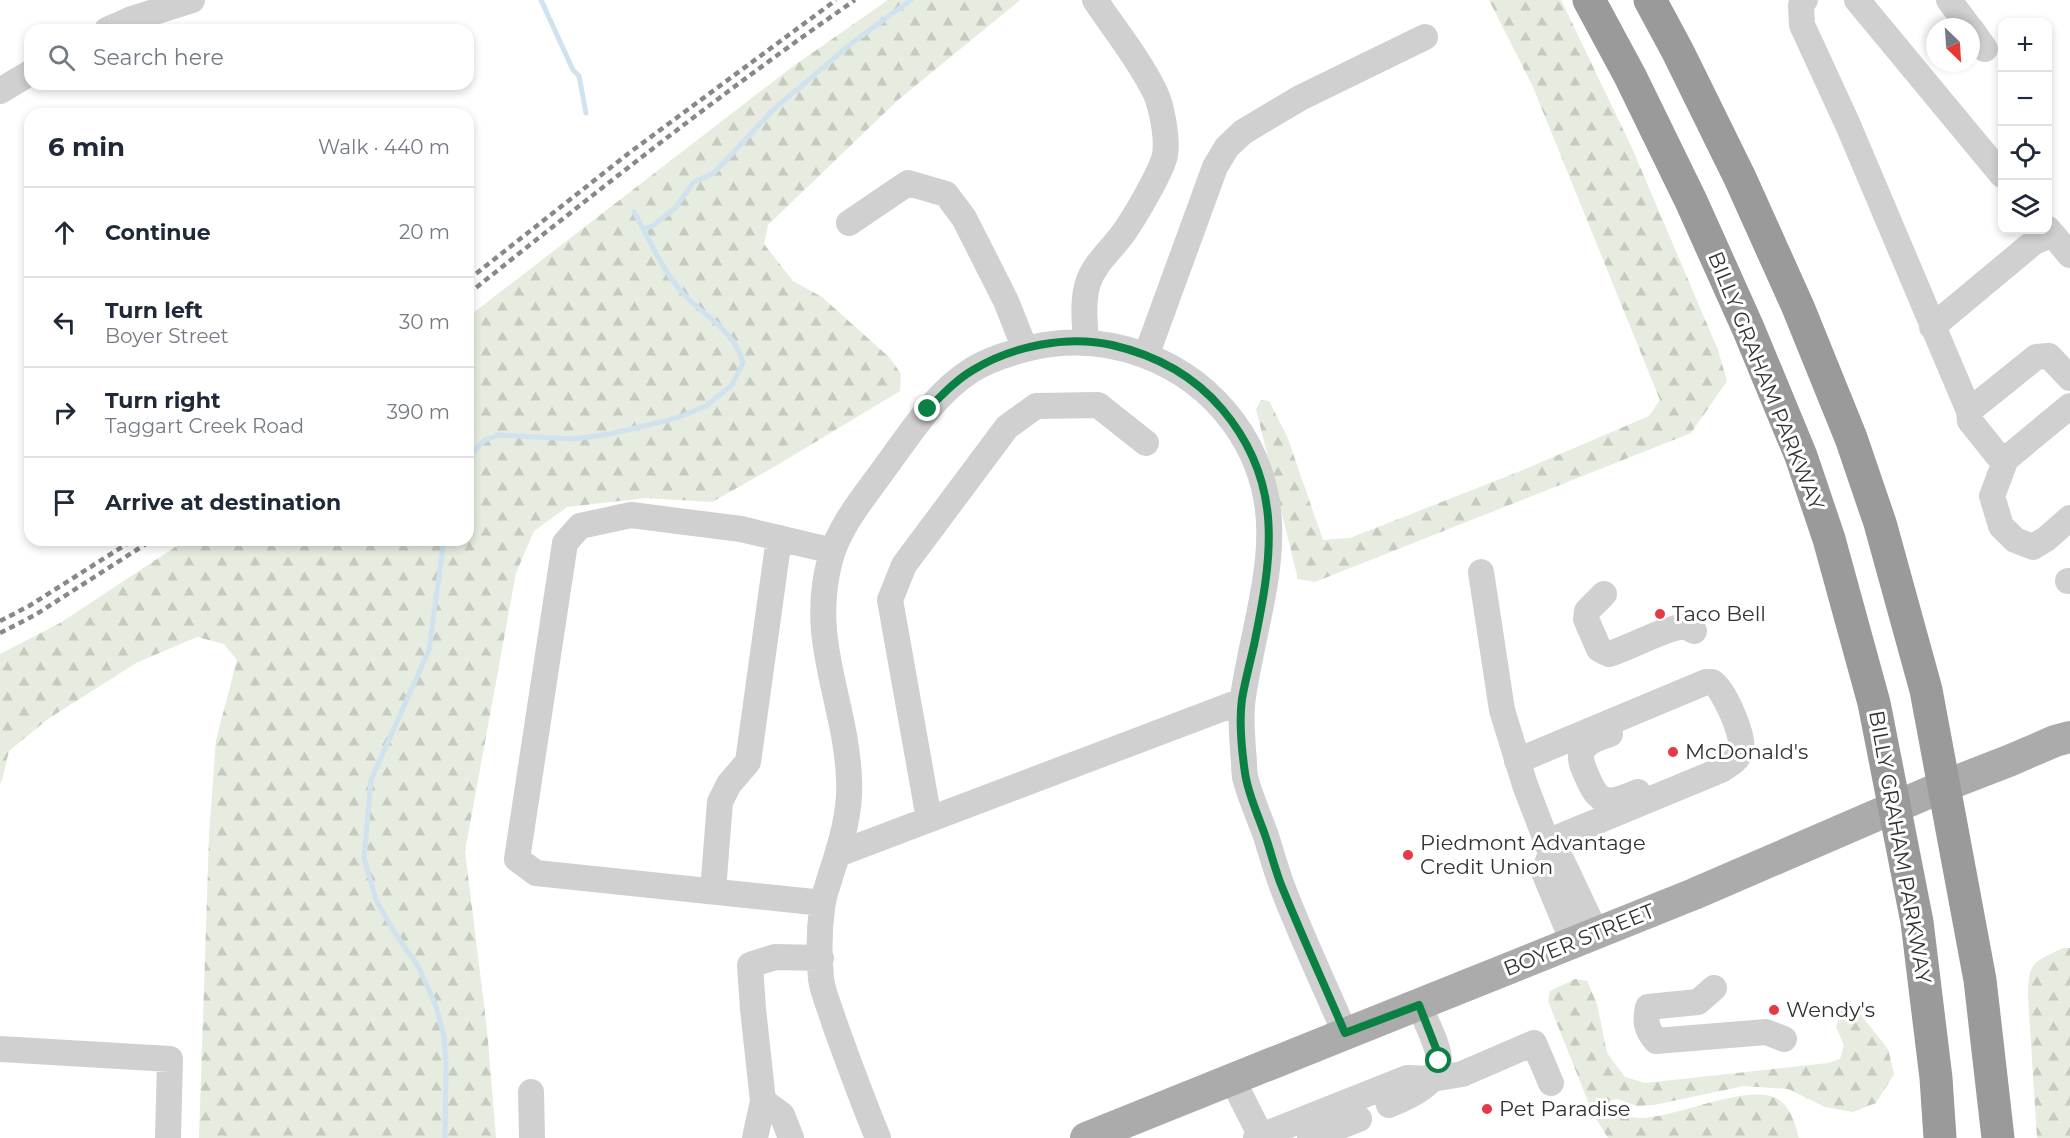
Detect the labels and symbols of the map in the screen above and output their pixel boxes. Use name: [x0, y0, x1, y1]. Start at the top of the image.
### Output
north arrow: [1926, 18, 1980, 72]
street label: BILLY GRAHAM PARKWAY: [1703, 248, 1830, 514]
route end: [914, 395, 940, 421]
place label: Taco Bell: [1672, 601, 1766, 626]
marker: Taco Bell: [1653, 607, 1667, 621]
street label: BILLY GRAHAM PARKWAY: [1864, 708, 1937, 986]
place label: McDonald's: [1685, 739, 1808, 764]
marker: McDonald's: [1666, 745, 1680, 759]
place label: Piedmont Advantage Credit Union: [1420, 830, 1646, 879]
marker: Piedmont Advantage Credit Union: [1401, 848, 1415, 862]
street label: BOYER STREET: [1500, 898, 1658, 981]
place label: Wendy's: [1786, 997, 1875, 1022]
marker: Wendy's: [1767, 1003, 1781, 1017]
route start: [1425, 1047, 1451, 1073]
place label: Pet Paradise: [1499, 1096, 1630, 1121]
marker: Pet Paradise: [1480, 1102, 1494, 1116]

